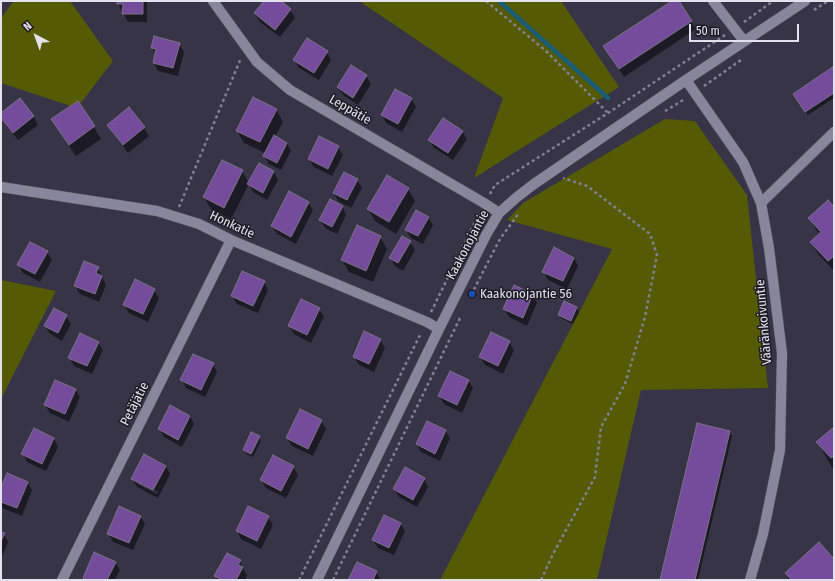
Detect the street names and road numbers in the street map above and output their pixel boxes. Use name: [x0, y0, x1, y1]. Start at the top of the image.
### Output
street label: Leppätie: [326, 92, 374, 128]
street label: Honkatie: [207, 208, 257, 242]
street label: Kaakonojantie: [443, 208, 493, 282]
street label: Vääränkoivuntie: [753, 279, 775, 365]
street label: Petäjätie: [117, 380, 153, 428]

